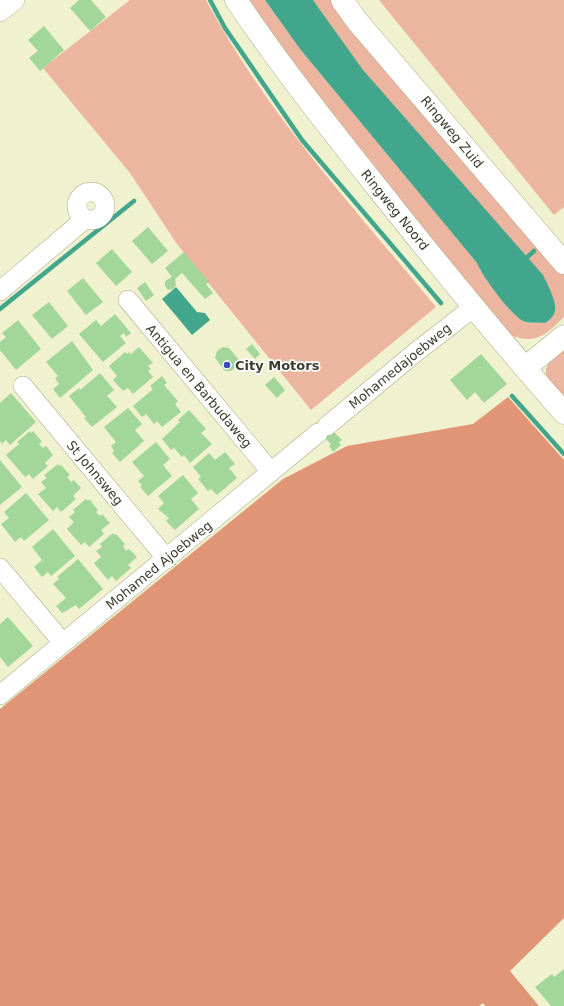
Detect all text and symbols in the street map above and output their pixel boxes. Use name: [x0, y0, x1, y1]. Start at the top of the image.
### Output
street label: Ringweg Zuid: [418, 93, 486, 171]
street label: Ringweg Noord: [358, 167, 432, 253]
street label: Mohamedajoebweg: [346, 320, 454, 412]
street label: Antigua en Barbudaweg: [143, 321, 255, 451]
place label: City Motors: [235, 358, 320, 373]
marker: City Motors: [222, 360, 232, 370]
street label: St Johnsweg: [64, 438, 126, 508]
street label: Mohamed Ajoebweg: [103, 518, 215, 612]

